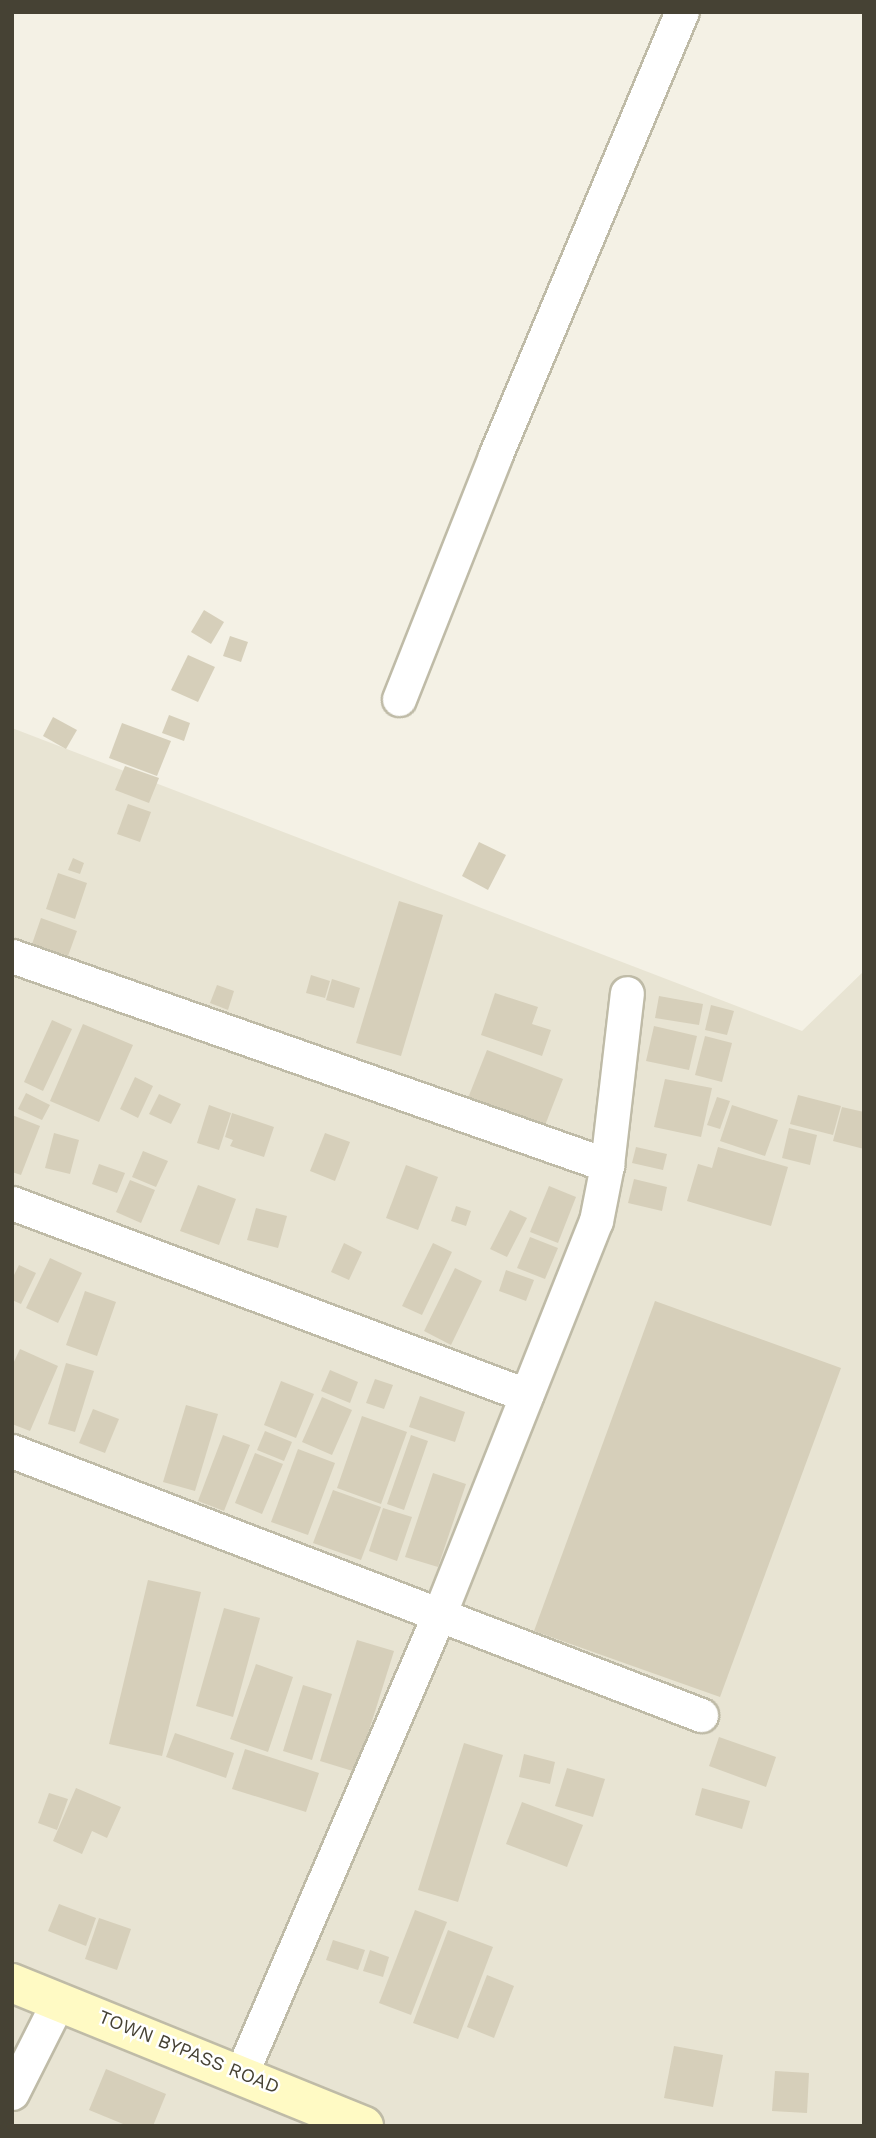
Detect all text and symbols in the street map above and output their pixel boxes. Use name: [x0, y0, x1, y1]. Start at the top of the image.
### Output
street label: TOWN BYPASS ROAD: [95, 2005, 283, 2099]

